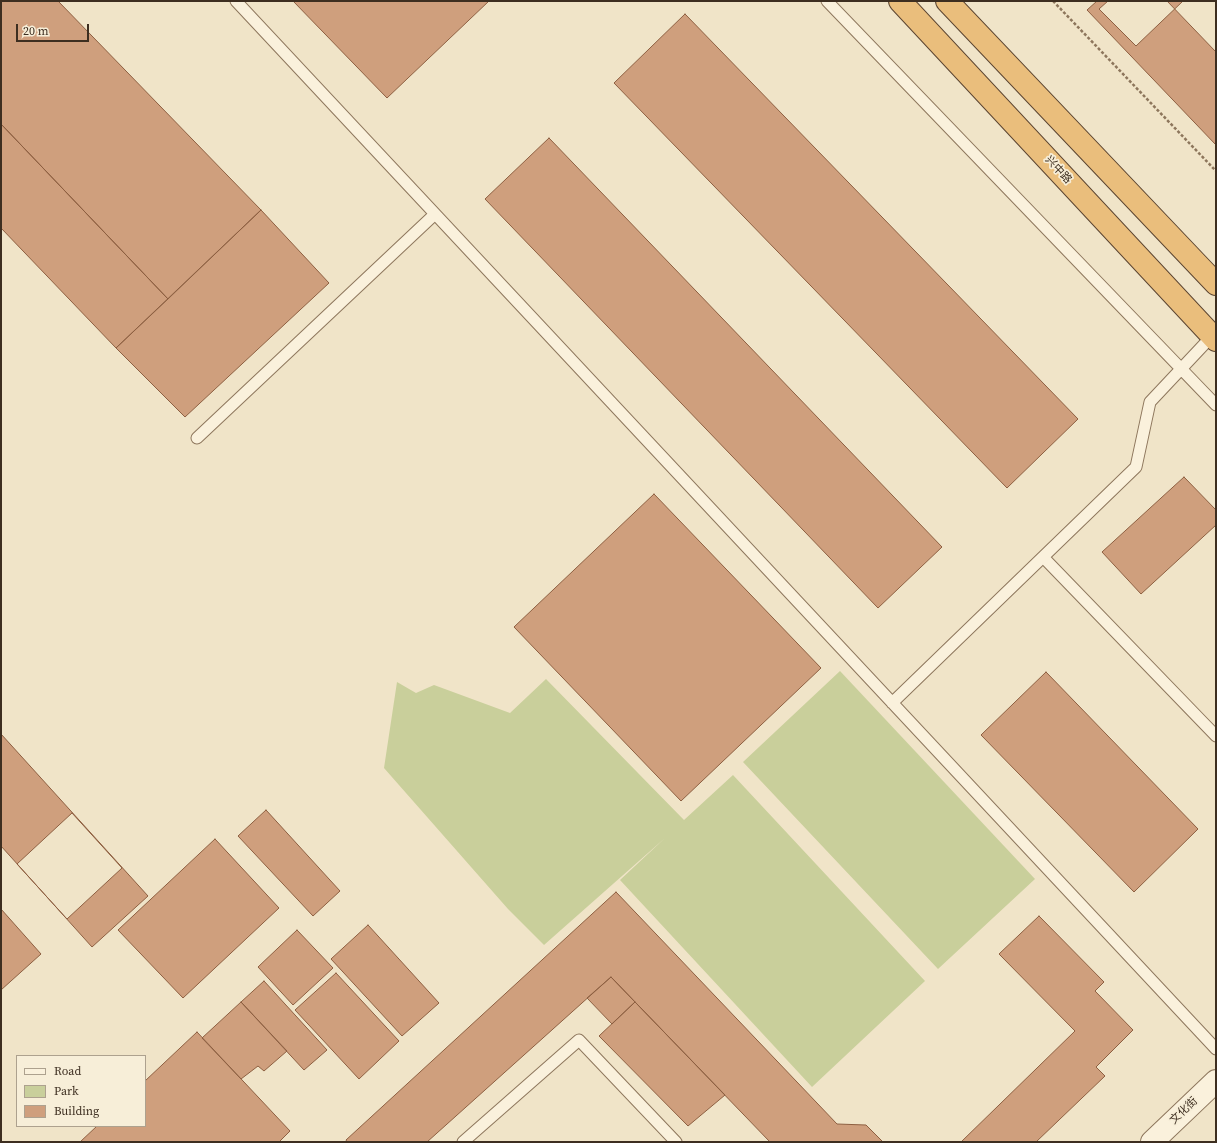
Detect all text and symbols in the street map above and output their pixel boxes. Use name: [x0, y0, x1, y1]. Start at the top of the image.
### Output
scale bar: [18, 16, 91, 42]
text: 20 m: [23, 23, 49, 39]
street label: 兴中路: [1042, 153, 1074, 187]
legend: [16, 1055, 146, 1127]
text: Road: [54, 1063, 81, 1079]
text: Park: [54, 1083, 79, 1099]
street label: 文化街: [1168, 1095, 1200, 1127]
text: Building: [54, 1103, 99, 1119]

